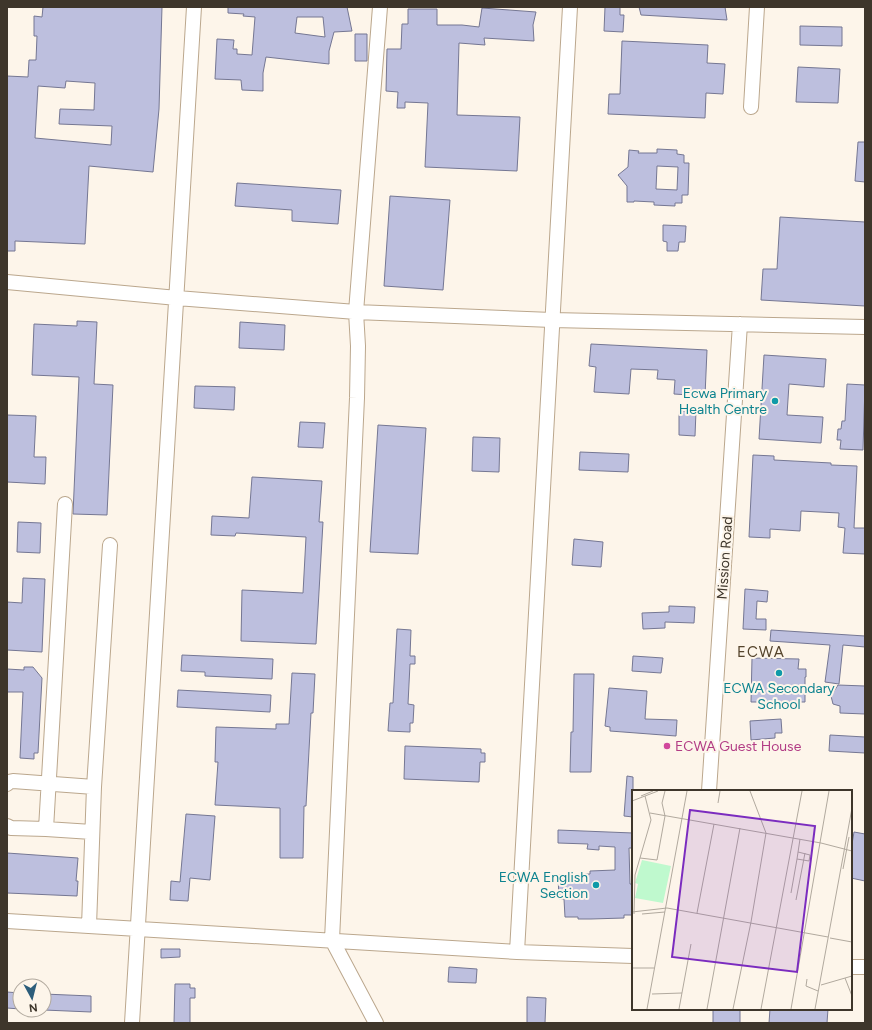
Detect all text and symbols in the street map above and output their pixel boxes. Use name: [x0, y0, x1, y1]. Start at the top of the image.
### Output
place label: Ecwa Primary Health Centre: [679, 385, 768, 418]
marker: Ecwa Primary Health Centre: [770, 396, 780, 406]
street label: Mission Road: [714, 516, 736, 600]
district label: ECWA: [737, 643, 785, 661]
marker: ECWA Secondary School: [774, 668, 784, 678]
place label: ECWA Secondary School: [723, 680, 835, 713]
place label: ECWA Guest House: [675, 738, 802, 755]
marker: ECWA Guest House: [662, 741, 672, 751]
inset map: [632, 790, 852, 1010]
place label: ECWA English Section: [499, 869, 588, 902]
marker: ECWA English Section: [591, 880, 601, 890]
north arrow: [12, 978, 52, 1018]
text: N: [28, 1000, 38, 1014]

